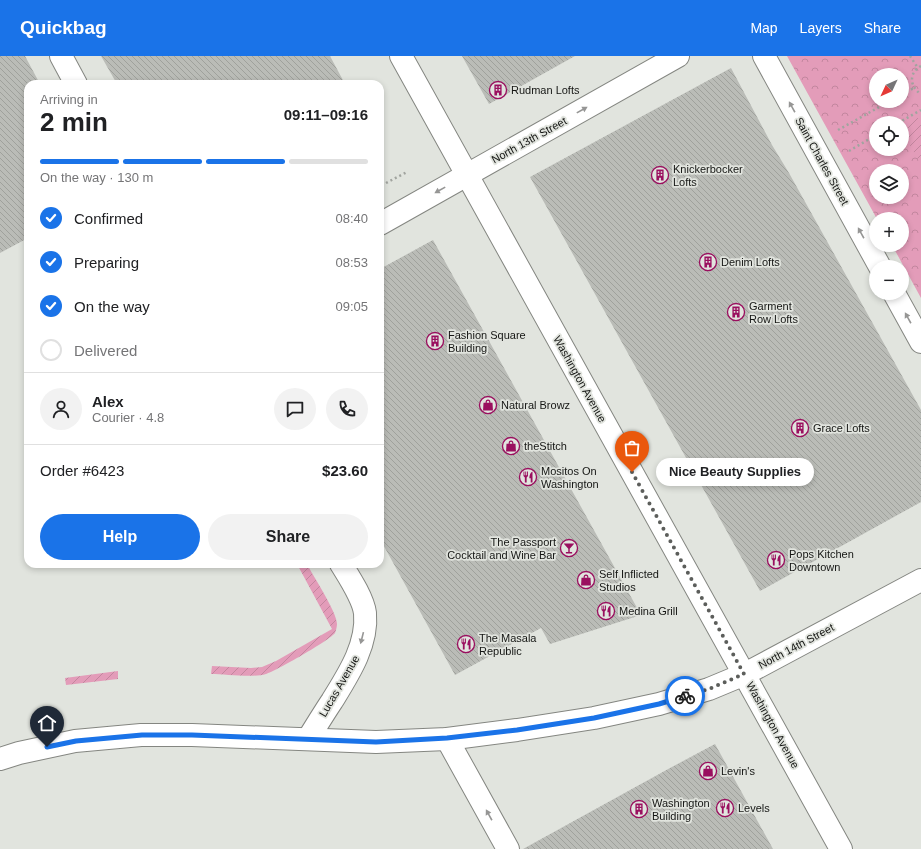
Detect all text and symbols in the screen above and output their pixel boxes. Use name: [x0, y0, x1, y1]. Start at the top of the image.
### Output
text: Quickbag: [20, 17, 107, 38]
text: Map: [750, 20, 778, 36]
text: Layers: [800, 20, 842, 36]
text: Share: [864, 20, 901, 36]
north arrow: [869, 68, 909, 108]
map controls: [869, 68, 909, 300]
building icon: Rudman Lofts: [488, 80, 508, 100]
place label: Rudman Lofts: [511, 84, 580, 96]
text: Arriving in: [40, 92, 98, 107]
one-way arrow: [788, 101, 795, 112]
text: 09:11–09:16: [284, 106, 368, 123]
text: 2 min: [40, 107, 108, 137]
one-way arrow: [577, 107, 588, 113]
street label: North 13th Street: [489, 114, 569, 166]
street label: Saint Charles Street: [793, 115, 851, 207]
button: locate: [869, 116, 909, 156]
place label: Knickerbocker Lofts: [673, 163, 743, 188]
button: layers: [869, 164, 909, 204]
building icon: Knickerbocker Lofts: [650, 165, 670, 185]
text: On the way · 130 m: [40, 170, 153, 185]
one-way arrow: [434, 187, 446, 194]
icon: check: [40, 207, 62, 229]
text: Confirmed: [74, 210, 143, 227]
text: 08:40: [335, 211, 368, 226]
button: +: [869, 212, 909, 252]
one-way arrow: [858, 227, 864, 239]
icon: check: [40, 251, 62, 273]
building icon: Denim Lofts: [698, 252, 718, 272]
text: Preparing: [74, 254, 139, 271]
text: 08:53: [335, 255, 368, 270]
place label: Denim Lofts: [721, 256, 780, 268]
button: −: [869, 260, 909, 300]
icon: check: [40, 295, 62, 317]
text: On the way: [74, 298, 150, 315]
text: 09:05: [335, 299, 368, 314]
place label: Garment Row Lofts: [749, 300, 798, 325]
building icon: Garment Row Lofts: [726, 302, 746, 322]
one-way arrow: [904, 312, 911, 323]
place label: Fashion Square Building: [448, 329, 526, 354]
building icon: Fashion Square Building: [425, 331, 445, 351]
street label: Washington Avenue: [551, 334, 609, 424]
text: Delivered: [74, 342, 137, 359]
button: person: [40, 388, 82, 430]
button: chat: [274, 388, 316, 430]
button: phone: [326, 388, 368, 430]
text: Alex: [92, 393, 124, 410]
shop icon: Natural Browz: [478, 395, 498, 415]
place label: Natural Browz: [501, 399, 570, 411]
text: Courier · 4.8: [92, 410, 164, 425]
building icon: Grace Lofts: [790, 418, 810, 438]
place label: Grace Lofts: [813, 422, 870, 434]
pin: [615, 431, 649, 472]
shop icon: theStitch: [501, 436, 521, 456]
icon: bag: [621, 437, 643, 459]
place label: theStitch: [524, 440, 567, 452]
callout: Nice Beauty Supplies: [656, 458, 814, 486]
text: Order #6423: [40, 462, 124, 479]
text: $23.60: [322, 462, 368, 479]
text: Nice Beauty Supplies: [669, 464, 801, 479]
place label: Mositos On Washington: [541, 465, 599, 490]
restaurant icon: Mositos On Washington: [518, 467, 538, 487]
button: Help: [40, 514, 200, 560]
button: Share: [208, 514, 368, 560]
place label: The Passport Cocktail and Wine Bar: [447, 536, 556, 561]
bar icon: The Passport Cocktail and Wine Bar: [559, 538, 579, 558]
place label: Pops Kitchen Downtown: [789, 548, 854, 573]
restaurant icon: Pops Kitchen Downtown: [766, 550, 786, 570]
place label: Self Inflicted Studios: [599, 568, 659, 593]
shop icon: Self Inflicted Studios: [576, 570, 596, 590]
restaurant icon: Medina Grill: [596, 601, 616, 621]
place label: Medina Grill: [619, 605, 678, 617]
street label: North 14th Street: [756, 621, 836, 671]
one-way arrow: [359, 631, 365, 644]
place label: The Masala Republic: [479, 632, 537, 657]
restaurant icon: The Masala Republic: [456, 634, 476, 654]
street label: Lucas Avenue: [317, 653, 361, 719]
courier: [665, 676, 705, 716]
street label: Washington Avenue: [744, 680, 802, 770]
icon: bike: [674, 685, 696, 707]
pin: [30, 706, 64, 747]
icon: home: [36, 712, 58, 734]
shop icon: Levin's: [698, 761, 718, 781]
place label: Levin's: [721, 765, 755, 777]
place label: Washington Building: [652, 797, 710, 822]
restaurant icon: Levels: [715, 798, 735, 818]
building icon: Washington Building: [629, 799, 649, 819]
place label: Levels: [738, 802, 770, 814]
one-way arrow: [486, 809, 493, 821]

